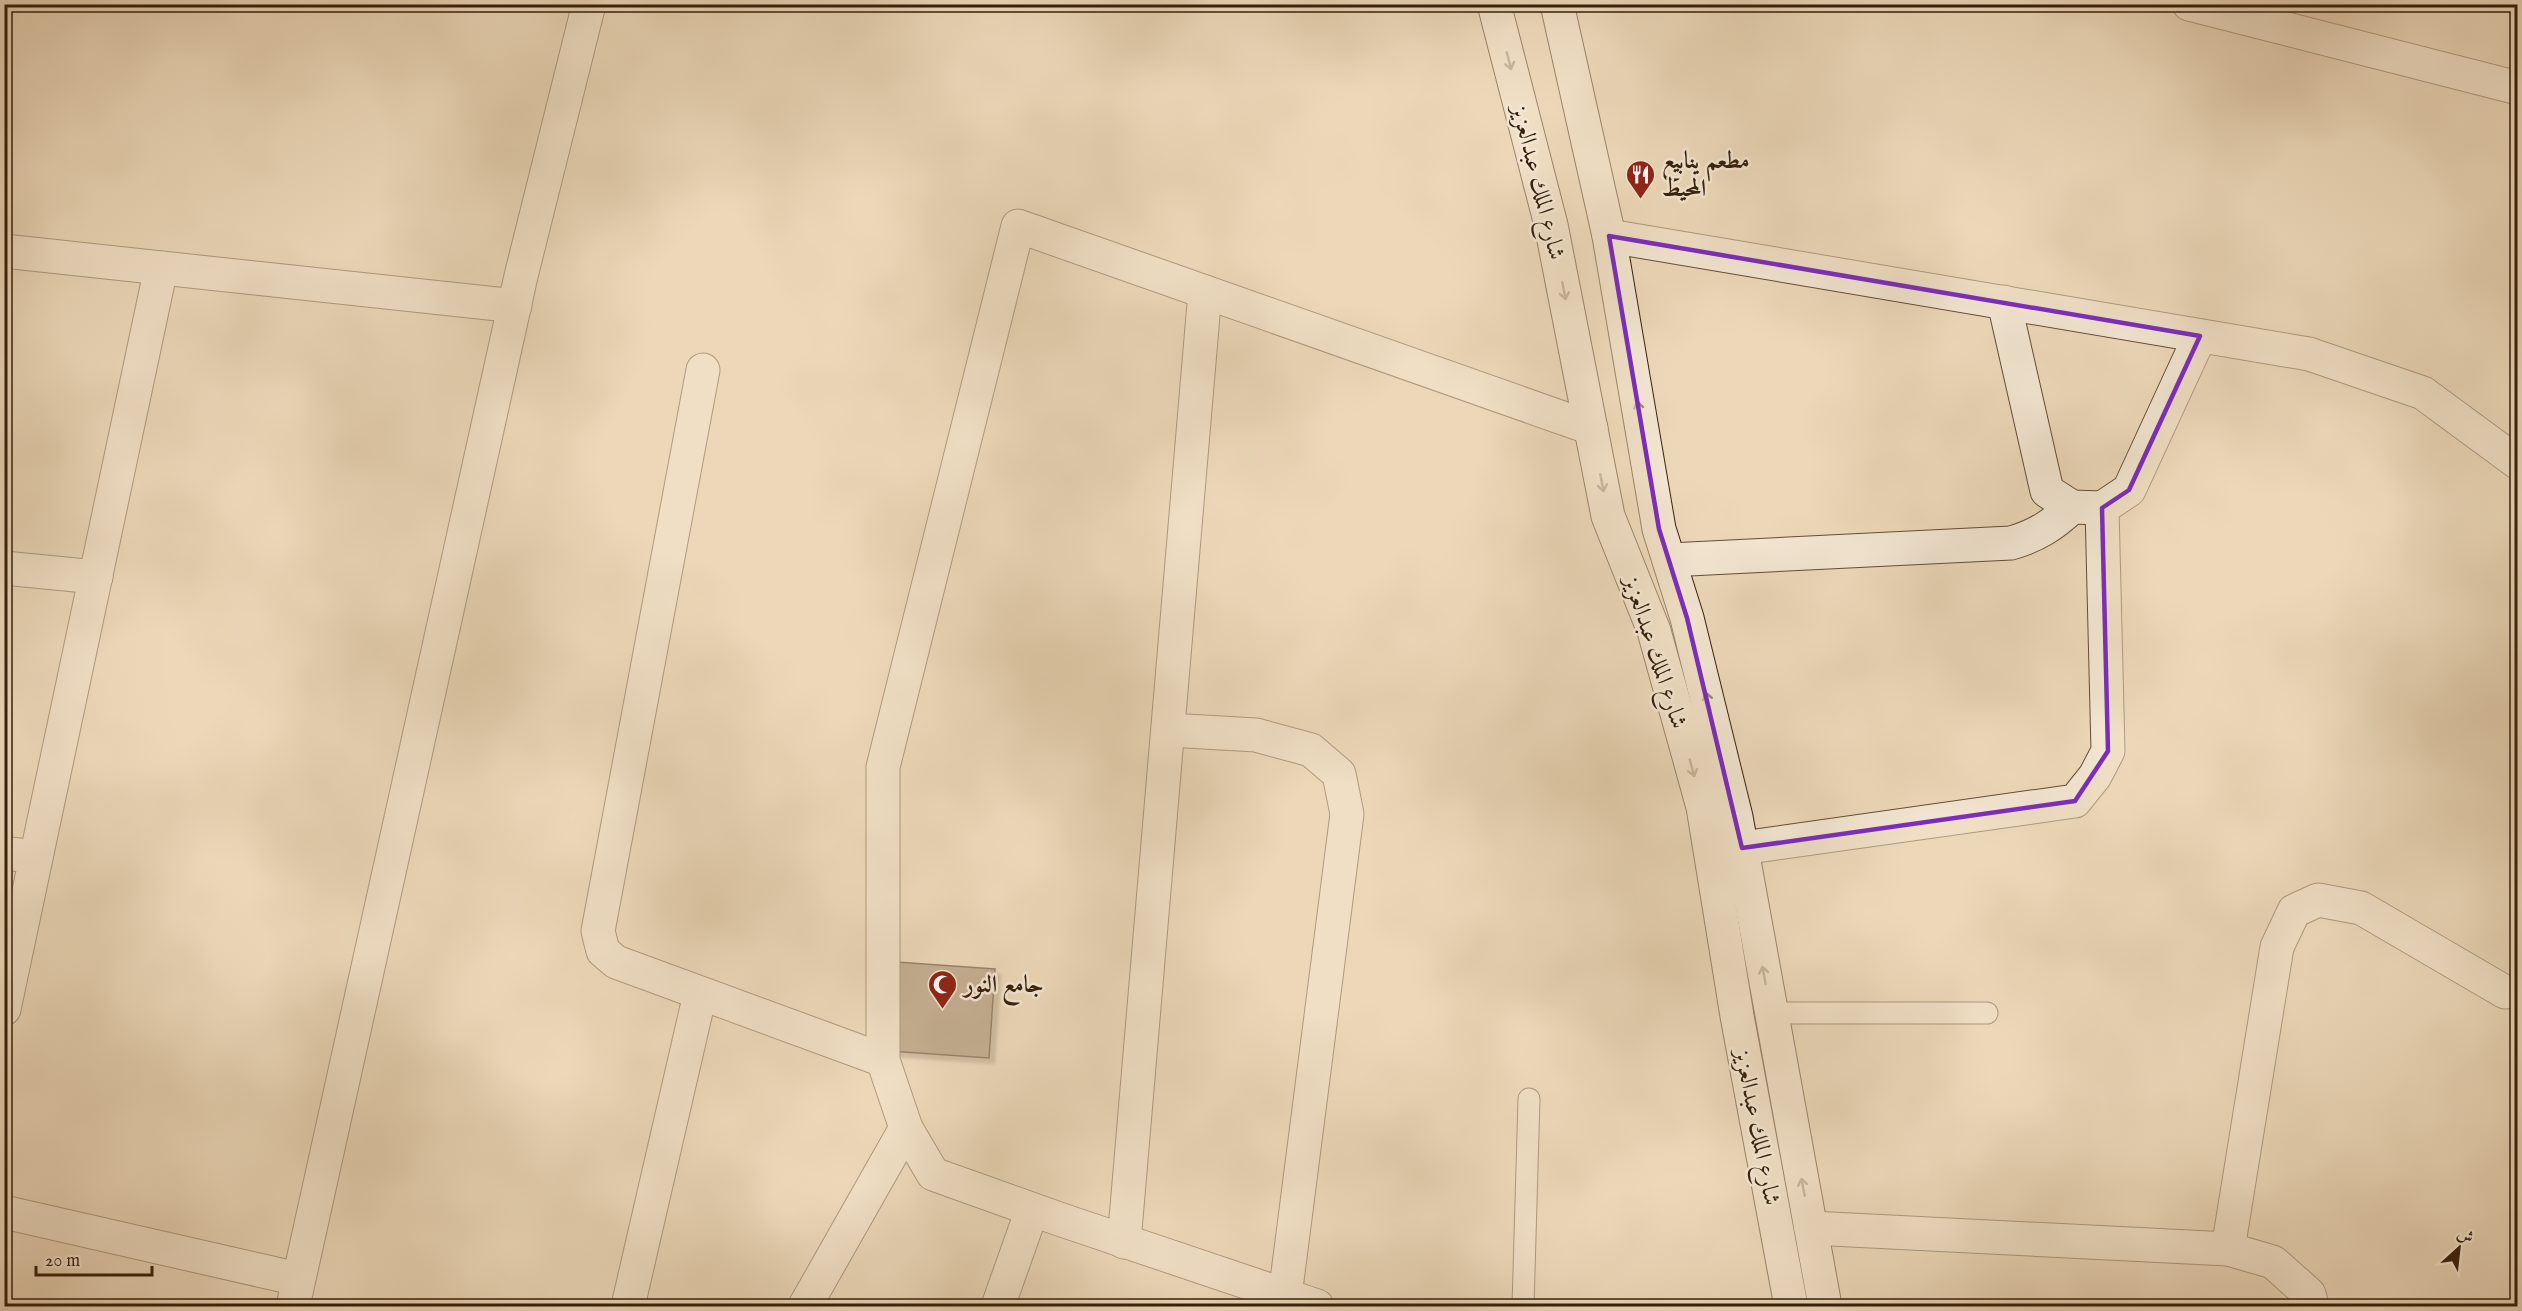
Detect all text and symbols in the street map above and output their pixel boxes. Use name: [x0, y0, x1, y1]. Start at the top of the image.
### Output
one-way arrow: [1504, 51, 1515, 70]
street label: شارع الملك عبدالعزيز: [1500, 99, 1572, 264]
place label: مطعم ينابيع المحيط: [1662, 146, 1750, 205]
restaurant icon: مطعم ينابيع المحيط: [1625, 158, 1657, 200]
one-way arrow: [1559, 281, 1570, 301]
one-way arrow: [1633, 401, 1644, 420]
one-way arrow: [1597, 473, 1608, 492]
street label: شارع الملك عبدالعزيز: [1612, 569, 1694, 734]
one-way arrow: [1701, 692, 1713, 711]
one-way arrow: [1687, 758, 1698, 777]
one-way arrow: [1758, 965, 1769, 985]
mosque icon: جامع النور: [927, 968, 959, 1010]
place label: جامع النور: [961, 970, 1044, 1006]
street label: شارع الملك عبدالعزيز: [1723, 1044, 1787, 1209]
one-way arrow: [1797, 1178, 1808, 1197]
north arrow: [2429, 1218, 2489, 1278]
text: ش: [2453, 1224, 2477, 1249]
scale bar: [36, 1239, 152, 1277]
text: 20 m: [45, 1250, 80, 1273]

